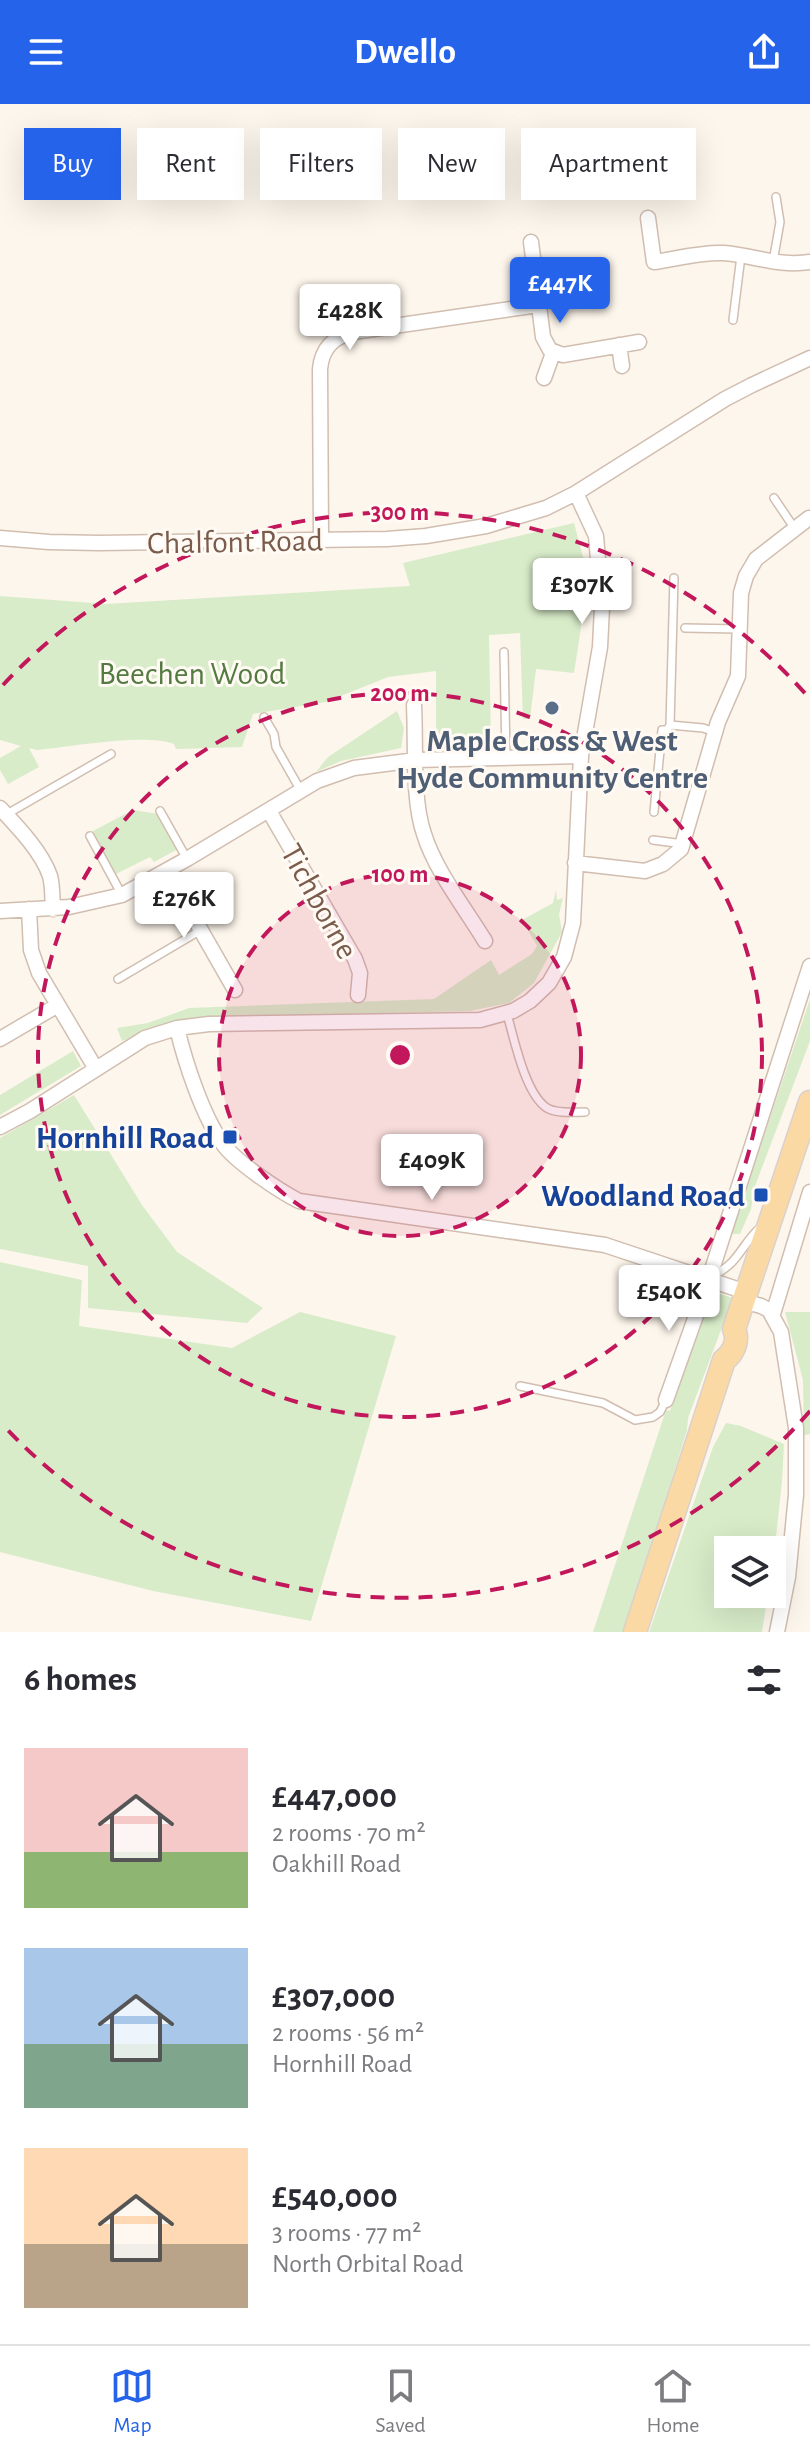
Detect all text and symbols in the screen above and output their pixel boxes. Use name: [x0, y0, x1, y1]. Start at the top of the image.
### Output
icon: menu: [24, 30, 68, 74]
icon: share: [742, 30, 786, 74]
text: Dwello: [354, 34, 456, 70]
chip: Buy: [24, 128, 121, 200]
chip: Rent: [137, 128, 244, 200]
chip: Filters: [260, 128, 382, 200]
chip: New: [398, 128, 505, 200]
chip: Apartment: [521, 128, 696, 200]
pin: £447K: [504, 257, 616, 325]
text: £447K: [528, 270, 592, 296]
pin: £428K: [294, 284, 406, 352]
text: £428K: [318, 297, 382, 323]
text: 300 m: [371, 501, 429, 525]
street label: Chalfont Road: [147, 524, 323, 560]
pin: £307K: [526, 558, 638, 626]
text: £307K: [551, 571, 613, 597]
park label: Beechen Wood: [98, 658, 286, 690]
text: 200 m: [370, 682, 430, 706]
marker: Maple Cross & West Hyde Community Centre: [543, 699, 561, 717]
place label: Maple Cross & West Hyde Community Centre: [396, 725, 708, 794]
street label: Tichborne: [275, 839, 364, 964]
text: 100 m: [372, 863, 428, 887]
pin: £276K: [128, 872, 240, 940]
text: £276K: [153, 885, 215, 911]
centre of rings: [386, 1041, 414, 1069]
place label: Hornhill Road: [36, 1122, 214, 1154]
marker: Hornhill Road: [221, 1128, 239, 1146]
pin: £409K: [376, 1134, 488, 1202]
text: £409K: [399, 1147, 465, 1173]
place label: Woodland Road: [541, 1180, 745, 1212]
marker: Woodland Road: [752, 1186, 770, 1204]
pin: £540K: [613, 1265, 725, 1333]
text: £540K: [637, 1278, 701, 1304]
map controls: [714, 1536, 786, 1608]
button: layers: [714, 1536, 786, 1608]
icon: filters: [742, 1658, 786, 1702]
text: 6 homes: [24, 1663, 137, 1697]
icon: home: [88, 1780, 184, 1876]
text: £447,000: [272, 1780, 397, 1814]
text: 2 rooms · 70 m²: [272, 1820, 425, 1846]
text: Oakhill Road: [272, 1851, 401, 1877]
icon: home: [88, 1980, 184, 2076]
text: £307,000: [272, 1980, 395, 2014]
text: 2 rooms · 56 m²: [272, 2020, 424, 2046]
text: Hornhill Road: [272, 2051, 412, 2077]
icon: home: [88, 2180, 184, 2276]
text: £540,000: [272, 2180, 398, 2214]
text: 3 rooms · 77 m²: [272, 2220, 421, 2246]
text: North Orbital Road: [272, 2251, 464, 2277]
tab: Map: [110, 2364, 154, 2438]
tab: Saved: [375, 2364, 426, 2438]
tab: Home: [647, 2364, 700, 2438]

